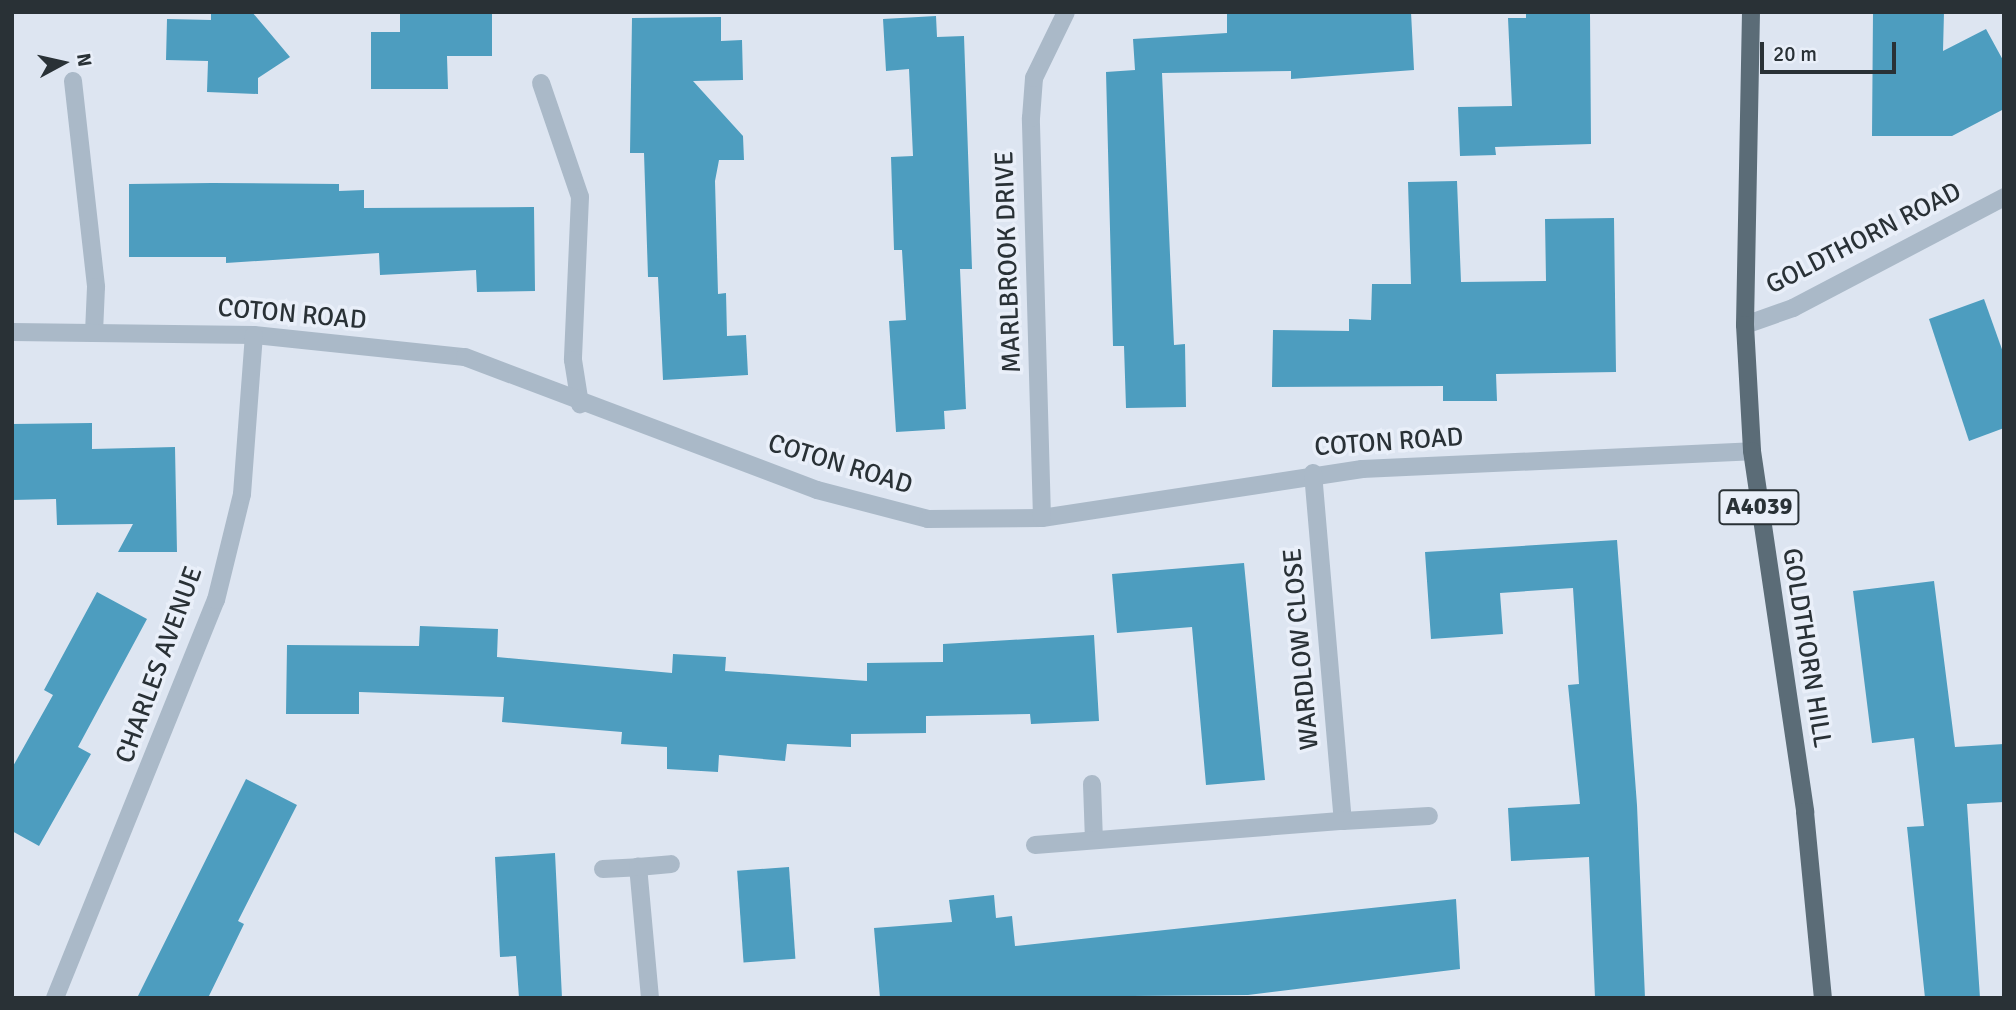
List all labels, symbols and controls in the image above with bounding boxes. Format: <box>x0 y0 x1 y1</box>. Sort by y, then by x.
north arrow <box>28 28 98 98</box>
scale bar <box>1764 28 1900 72</box>
text: 20 m <box>1773 41 1817 67</box>
text: N <box>71 52 97 68</box>
street label: MARLBROOK DRIVE <box>990 151 1028 373</box>
street label: GOLDTHORN ROAD <box>1761 176 1967 302</box>
street label: COTON ROAD <box>216 293 368 337</box>
street label: COTON ROAD <box>1313 422 1465 464</box>
street label: COTON ROAD <box>764 428 916 502</box>
road number: A4039 <box>1717 486 1801 528</box>
street label: GOLDTHORN HILL <box>1775 546 1837 750</box>
street label: WARDLOW CLOSE <box>1278 547 1326 751</box>
street label: CHARLES AVENUE <box>110 562 210 768</box>

